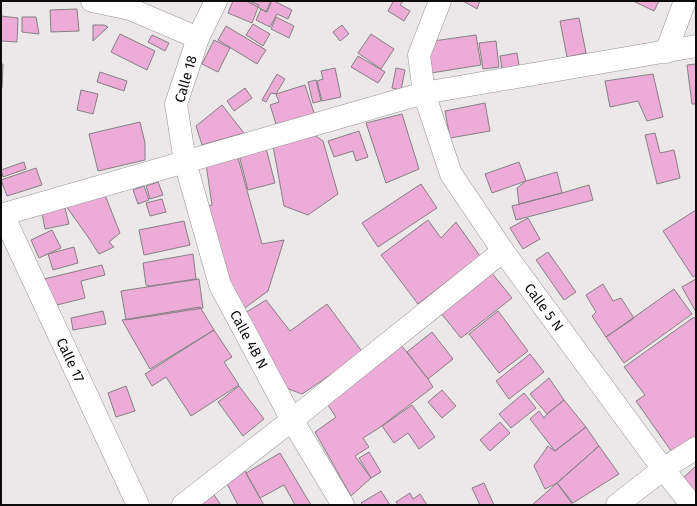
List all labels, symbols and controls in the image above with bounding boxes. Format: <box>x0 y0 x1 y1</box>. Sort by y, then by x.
street label: Calle 18 <box>171 53 201 105</box>
street label: Calle 5 N <box>521 280 567 334</box>
street label: Calle 4B N <box>226 307 272 372</box>
street label: Calle 17 <box>53 335 88 385</box>

